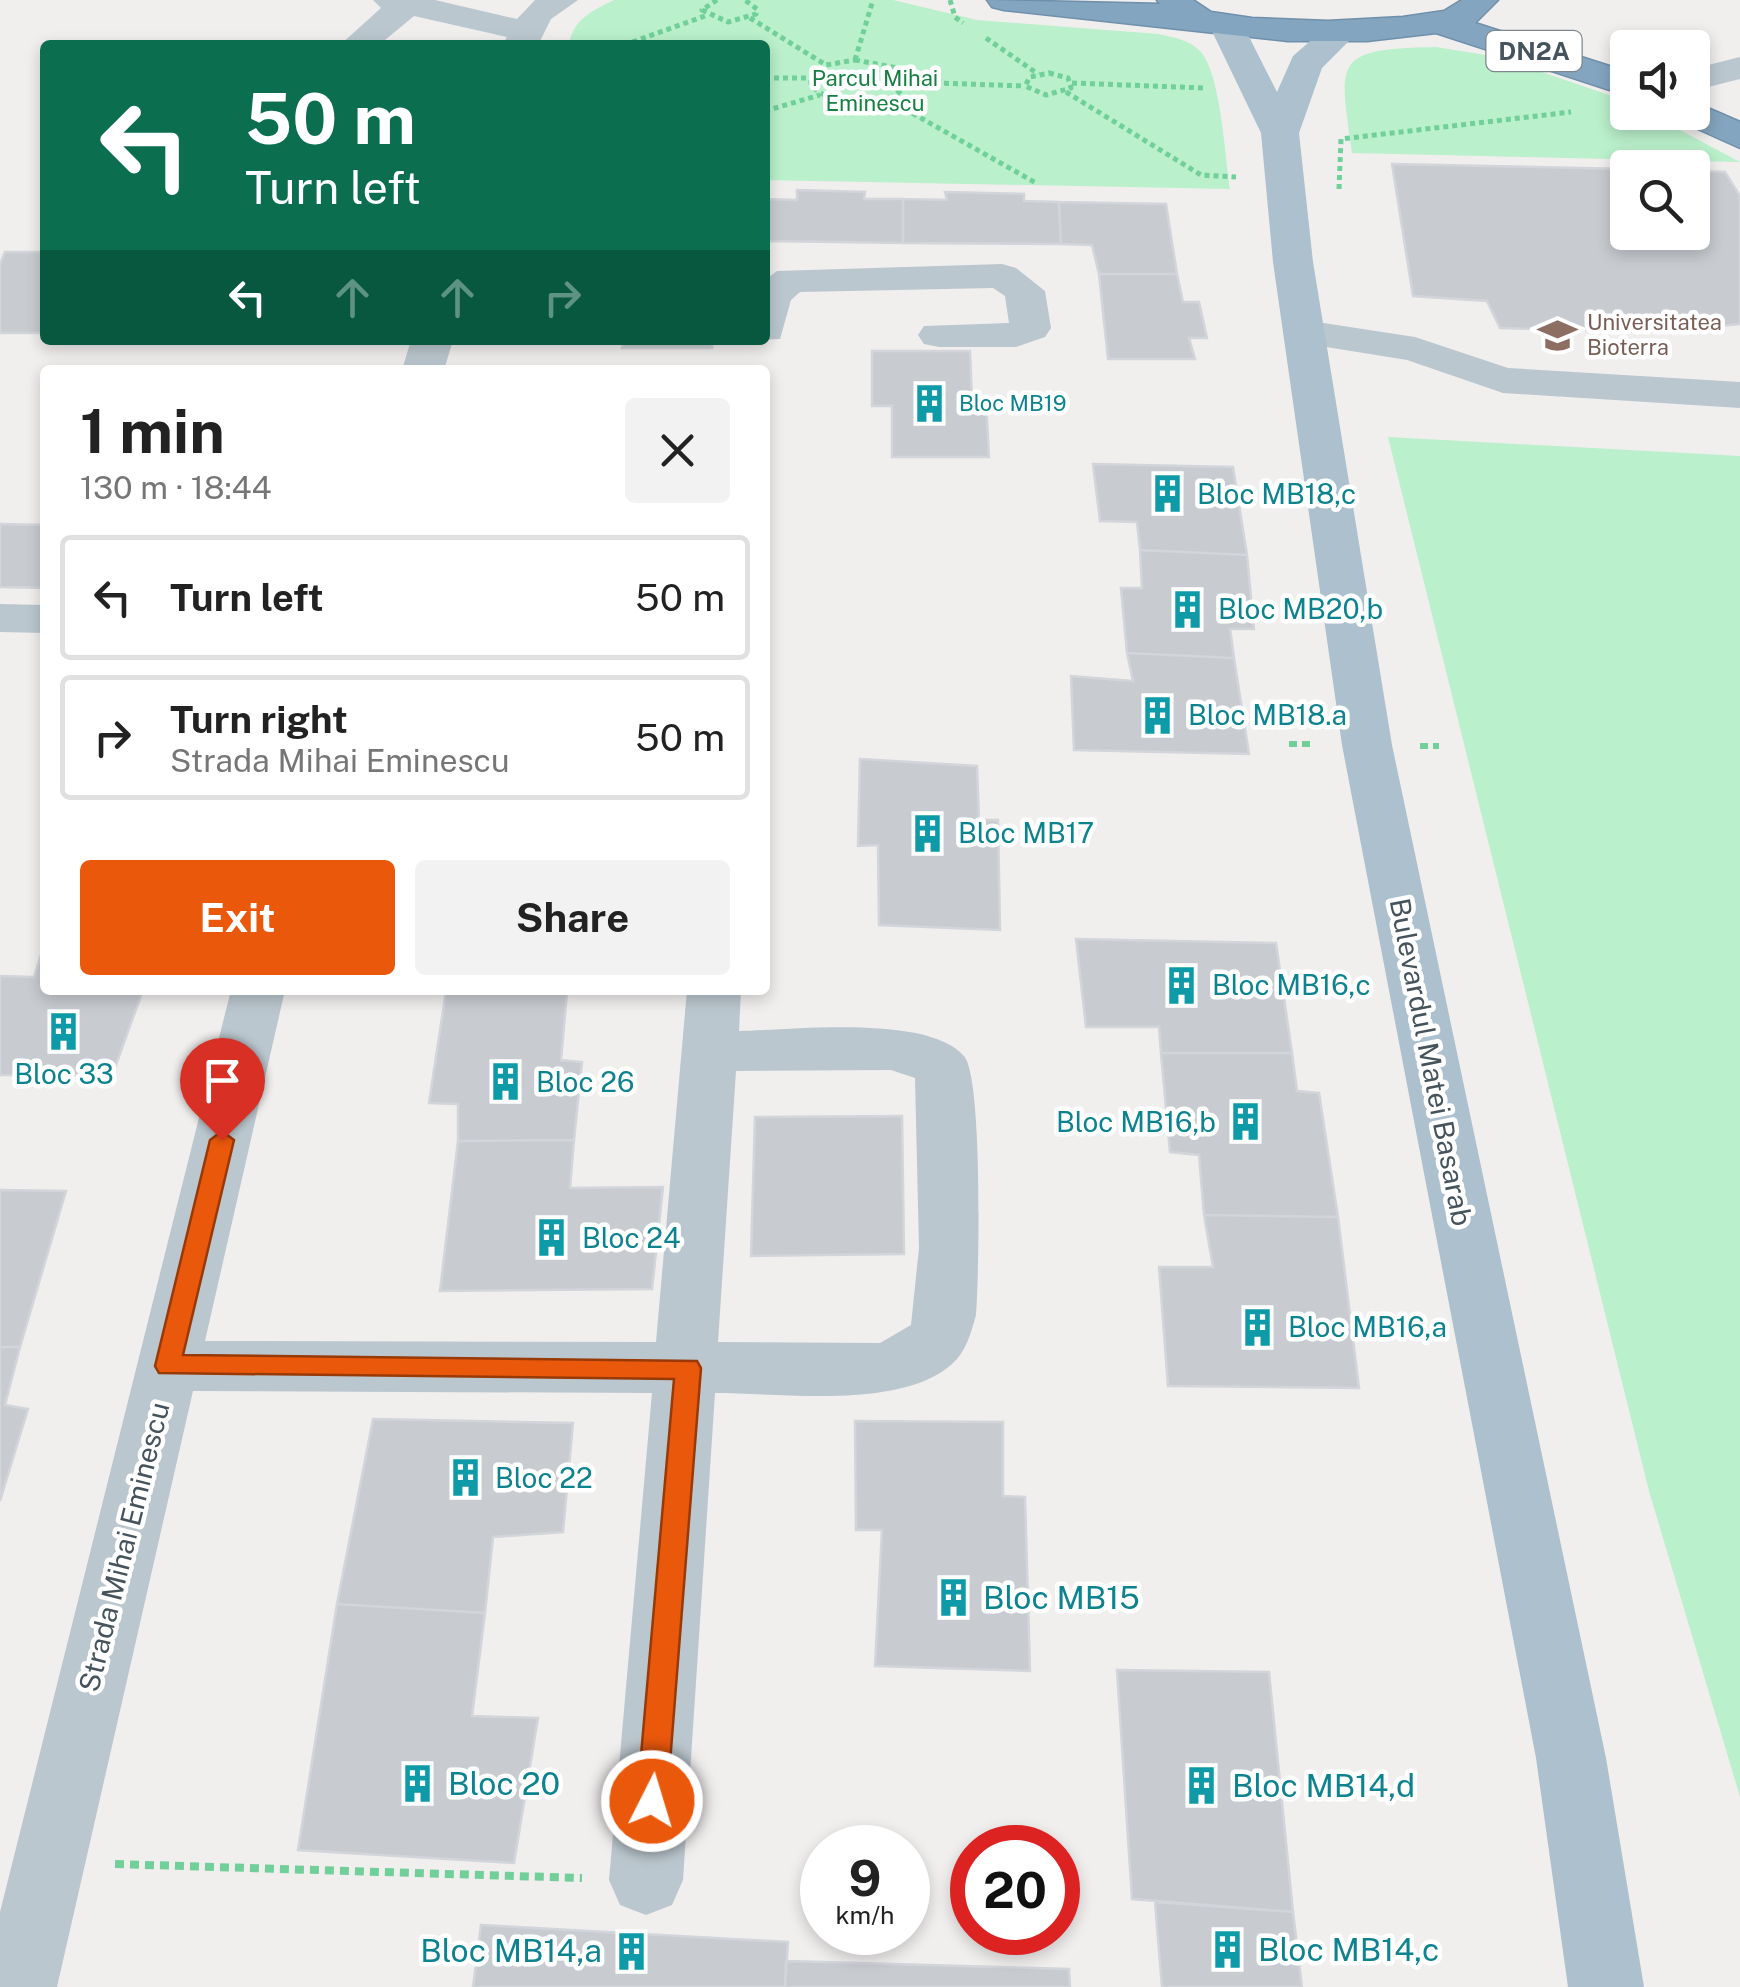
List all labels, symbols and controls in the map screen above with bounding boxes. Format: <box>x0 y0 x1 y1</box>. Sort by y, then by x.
map controls <box>1610 30 1710 250</box>
button: sound <box>1610 30 1710 130</box>
road number: DN2A <box>1486 31 1582 71</box>
park label: Parcul Mihai Eminescu <box>812 65 938 116</box>
text: 50 m <box>245 77 416 160</box>
icon: left <box>80 80 210 210</box>
button: search <box>1610 150 1710 250</box>
text: Turn left <box>245 161 421 214</box>
icon: left <box>220 270 275 325</box>
icon: ahead <box>325 270 380 325</box>
icon: ahead <box>430 270 485 325</box>
icon: right <box>535 270 590 325</box>
place label: Universitatea Bioterra <box>1587 309 1722 360</box>
school or university icon: Universitatea Bioterra <box>1536 314 1578 356</box>
building icon: Bloc MB19 <box>908 382 950 424</box>
place label: Bloc MB19 <box>959 390 1066 416</box>
text: 1 min <box>80 396 225 467</box>
button: close <box>625 398 730 503</box>
text: 130 m · 18:44 <box>80 469 272 506</box>
building icon: Bloc MB18,c <box>1146 473 1188 515</box>
place label: Bloc MB18,c <box>1197 477 1356 510</box>
icon: left <box>85 570 140 625</box>
text: Turn left <box>170 575 324 620</box>
text: 50 m <box>635 575 725 620</box>
building icon: Bloc MB20,b <box>1167 588 1209 630</box>
place label: Bloc MB20,b <box>1218 592 1383 625</box>
building icon: Bloc MB18.a <box>1137 694 1179 736</box>
text: Turn right <box>170 697 348 742</box>
place label: Bloc MB18.a <box>1188 698 1347 731</box>
icon: right <box>85 710 140 765</box>
text: 50 m <box>635 715 725 760</box>
text: Strada Mihai Eminescu <box>170 742 510 779</box>
building icon: Bloc MB17 <box>907 812 949 854</box>
place label: Bloc MB17 <box>958 816 1094 849</box>
button: Exit <box>80 860 395 975</box>
button: Share <box>415 860 730 975</box>
street label: Bulevardul Matei Basarab <box>1384 895 1479 1229</box>
building icon: Bloc MB16,c <box>1161 964 1203 1006</box>
place label: Bloc MB16,c <box>1212 968 1371 1001</box>
building icon: Bloc 33 <box>43 1011 85 1053</box>
pin <box>180 1038 265 1141</box>
icon: arrive <box>195 1053 250 1108</box>
place label: Bloc 33 <box>14 1057 114 1090</box>
building icon: Bloc 26 <box>485 1061 527 1103</box>
place label: Bloc 26 <box>536 1065 634 1098</box>
building icon: Bloc MB16,b <box>1225 1101 1267 1143</box>
place label: Bloc MB16,b <box>1056 1105 1216 1138</box>
building icon: Bloc 24 <box>531 1217 573 1259</box>
place label: Bloc 24 <box>582 1221 681 1254</box>
building icon: Bloc MB16,a <box>1237 1306 1279 1348</box>
place label: Bloc MB16,a <box>1288 1310 1447 1343</box>
street label: Strada Mihai Eminescu <box>72 1399 175 1695</box>
building icon: Bloc 22 <box>444 1457 486 1499</box>
place label: Bloc 22 <box>495 1461 593 1494</box>
building icon: Bloc MB15 <box>932 1577 974 1619</box>
place label: Bloc MB15 <box>983 1579 1140 1616</box>
position arrow <box>600 1749 704 1853</box>
building icon: Bloc 20 <box>397 1763 439 1805</box>
place label: Bloc 20 <box>448 1765 560 1802</box>
building icon: Bloc MB14,d <box>1181 1765 1223 1807</box>
place label: Bloc MB14,d <box>1232 1767 1415 1804</box>
speed limit sign: 20 <box>950 1825 1080 1955</box>
text: 9 <box>849 1848 881 1907</box>
text: km/h <box>836 1900 894 1930</box>
building icon: Bloc MB14,c <box>1207 1929 1249 1971</box>
building icon: Bloc MB14,a <box>611 1930 653 1972</box>
place label: Bloc MB14,c <box>1258 1931 1439 1968</box>
place label: Bloc MB14,a <box>420 1932 602 1969</box>

